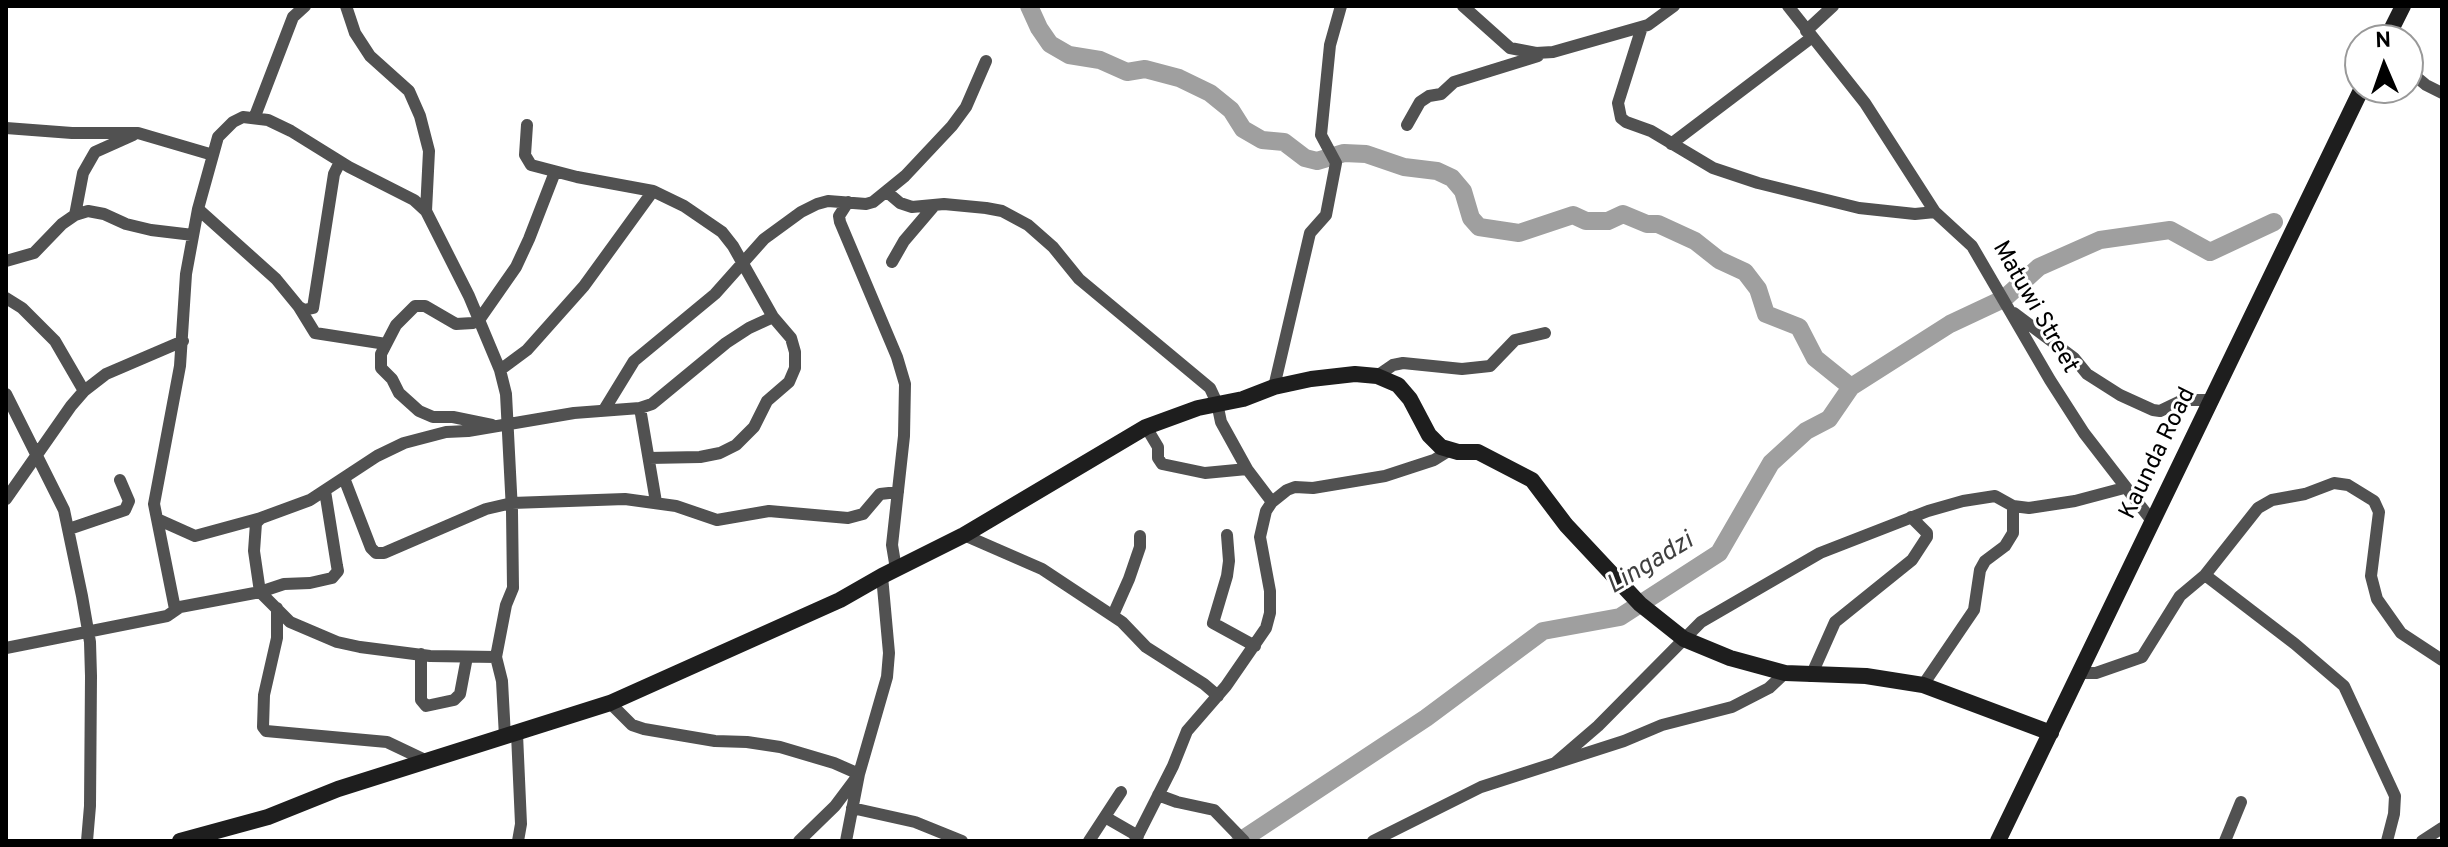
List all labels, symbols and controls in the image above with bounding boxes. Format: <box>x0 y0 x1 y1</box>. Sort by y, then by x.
north arrow <box>2344 24 2424 104</box>
text: N <box>2375 28 2392 55</box>
street label: Matuwi Street <box>1985 237 2083 379</box>
street label: Kaunda Road <box>2115 383 2203 525</box>
water label: Lingadzi <box>1602 527 1700 603</box>

